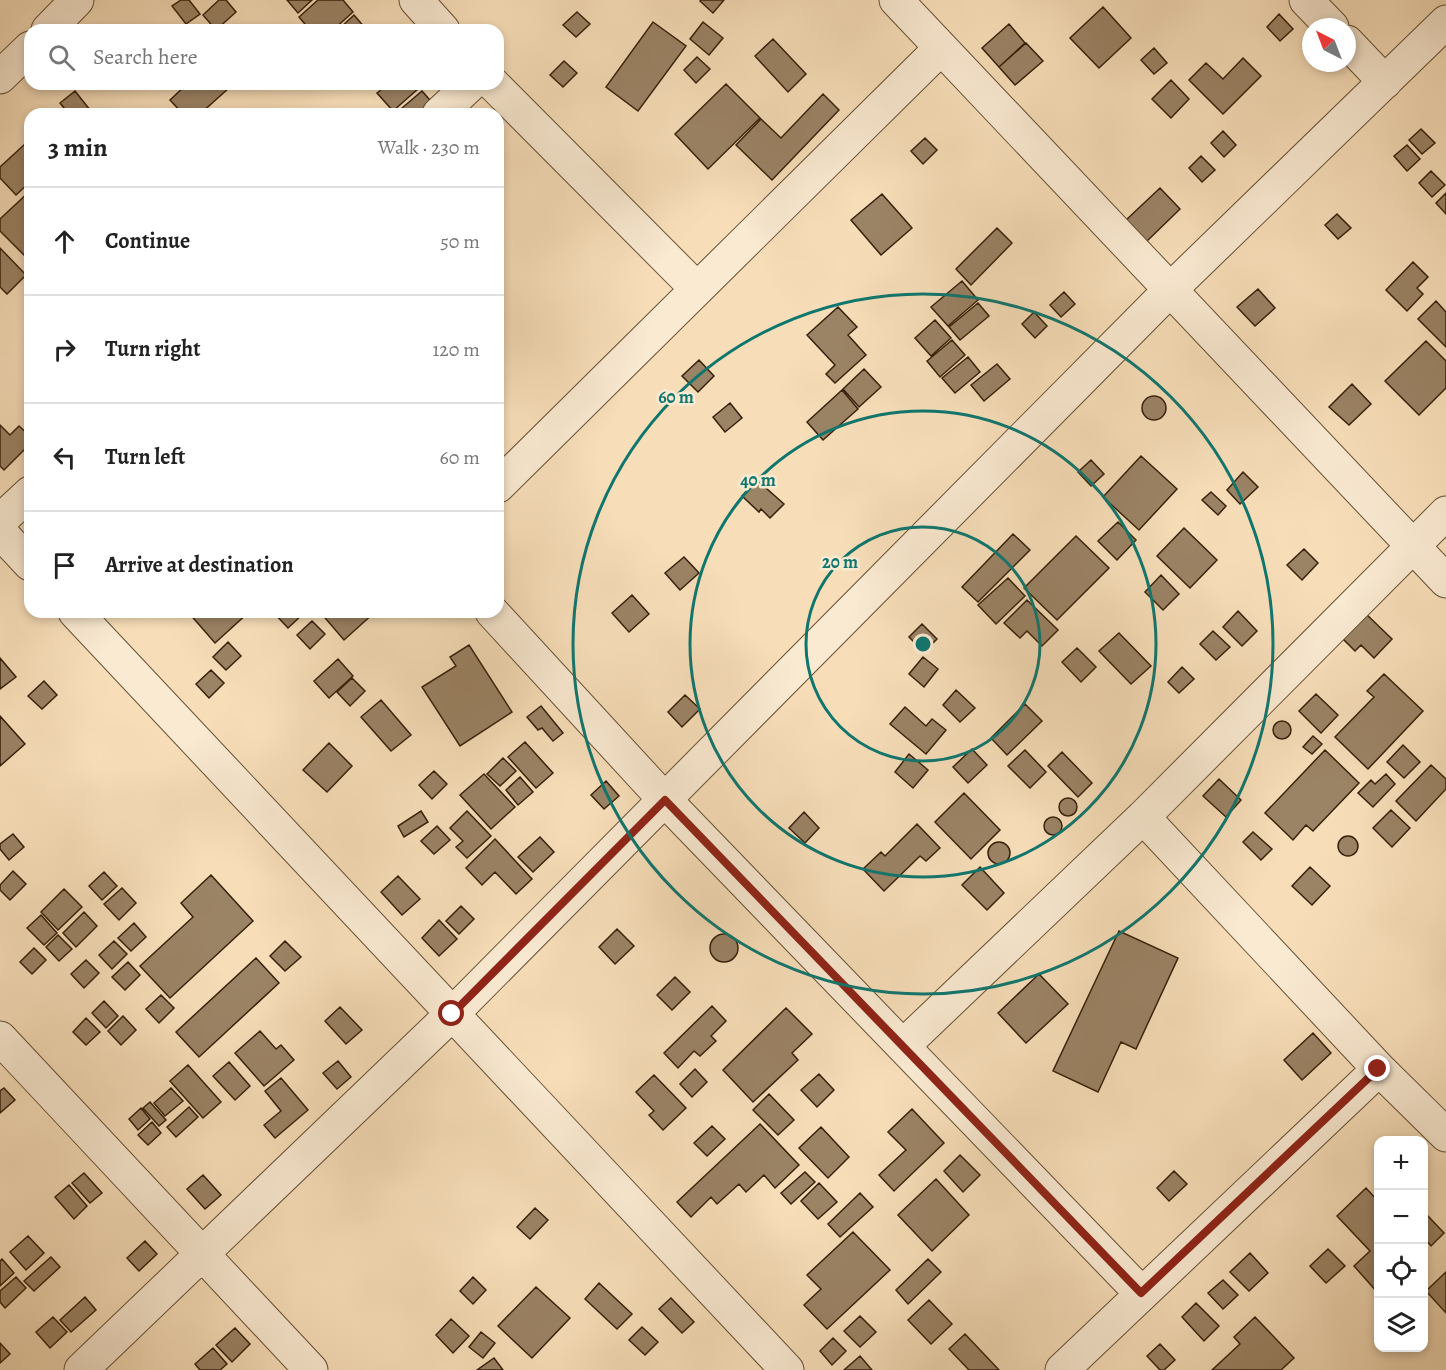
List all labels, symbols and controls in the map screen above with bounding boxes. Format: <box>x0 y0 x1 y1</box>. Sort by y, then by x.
north arrow <box>1302 18 1356 72</box>
search box <box>24 24 504 90</box>
icon: search <box>45 41 78 74</box>
text: Search here <box>93 42 198 72</box>
text: 3 min <box>48 130 108 165</box>
text: Walk · 230 m <box>378 134 480 161</box>
icon: ahead <box>48 225 81 258</box>
text: Continue <box>105 226 190 256</box>
text: 50 m <box>440 228 480 255</box>
icon: right <box>48 333 81 366</box>
text: Turn right <box>105 334 201 364</box>
text: 120 m <box>432 336 480 363</box>
text: 60 m <box>658 385 694 409</box>
icon: left <box>48 441 81 474</box>
text: Turn left <box>105 442 185 472</box>
text: 60 m <box>440 444 480 471</box>
text: 40 m <box>740 468 776 492</box>
icon: arrive <box>48 549 81 582</box>
text: Arrive at destination <box>105 550 294 580</box>
text: 20 m <box>822 550 858 574</box>
centre of rings <box>913 634 933 654</box>
route start <box>438 1000 464 1026</box>
route end <box>1364 1055 1390 1081</box>
map controls <box>1374 1136 1428 1352</box>
button: + <box>1374 1136 1428 1190</box>
button: − <box>1374 1190 1428 1244</box>
button: locate <box>1374 1244 1428 1298</box>
button: layers <box>1374 1298 1428 1352</box>

